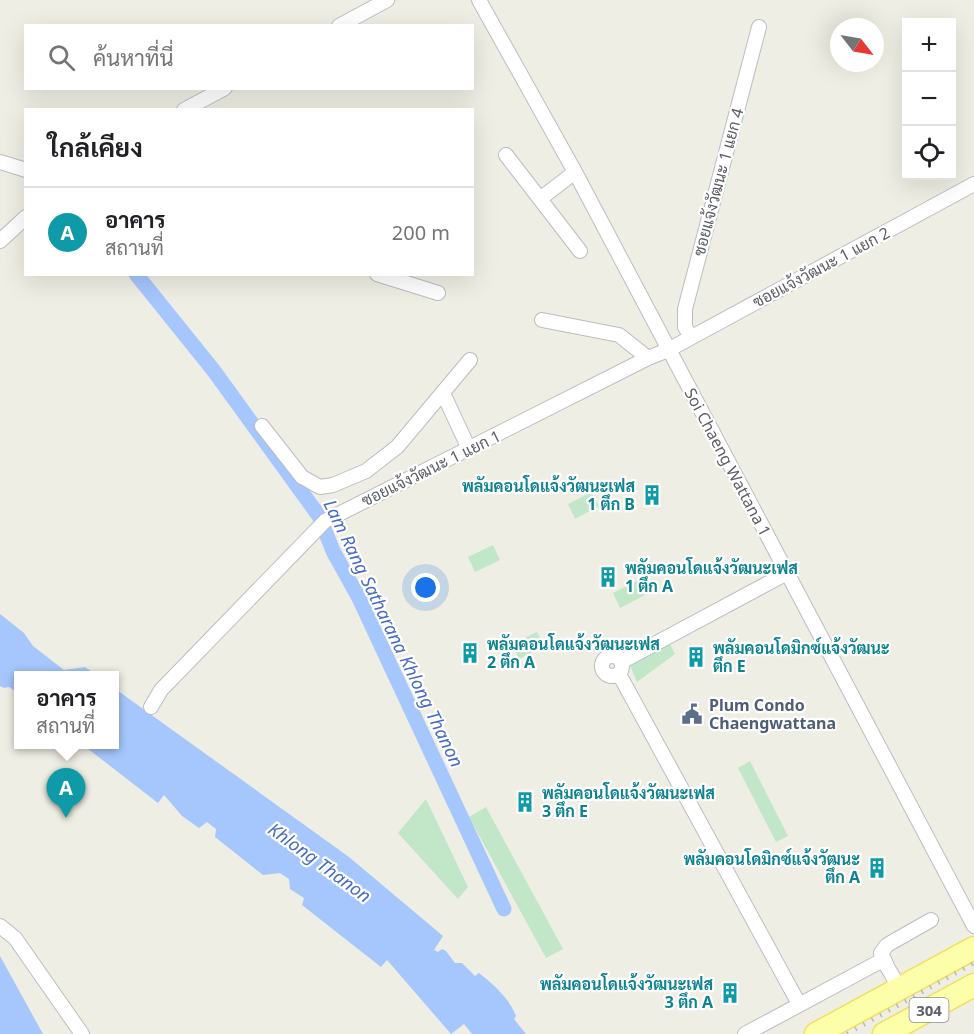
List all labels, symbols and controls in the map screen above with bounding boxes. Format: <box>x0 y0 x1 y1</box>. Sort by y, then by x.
north arrow <box>830 18 884 72</box>
map controls <box>902 18 956 180</box>
button: + <box>902 18 956 72</box>
search box <box>24 24 474 90</box>
icon: search <box>45 41 78 74</box>
text: ค้นหาที่นี่ <box>93 42 173 72</box>
button: − <box>902 72 956 126</box>
street label: ซอยแจ้งวัฒนะ 1 แยก 4 <box>688 106 748 258</box>
button: locate <box>902 126 956 180</box>
text: ใกล้เคียง <box>48 129 143 165</box>
text: อาคาร <box>105 204 165 234</box>
text: A <box>61 219 74 246</box>
text: 200 m <box>392 219 450 246</box>
street label: ซอยแจ้งวัฒนะ 1 แยก 2 <box>749 221 893 313</box>
text: สถานที่ <box>105 234 164 261</box>
street label: Soi Chaeng Wattana 1 <box>680 384 776 540</box>
street label: ซอยแจ้งวัฒนะ 1 แยก 1 <box>358 425 504 511</box>
place label: พลัมคอนโดแจ้งวัฒนะเฟส 1 ตึก B <box>462 475 635 515</box>
building icon: พลัมคอนโดแจ้งวัฒนะเฟส 1 ตึก B <box>640 483 664 507</box>
water label: Lam Rang Satharana Khlong Thanon <box>319 495 469 771</box>
place label: พลัมคอนโดแจ้งวัฒนะเฟส 1 ตึก A <box>625 557 798 597</box>
building icon: พลัมคอนโดแจ้งวัฒนะเฟส 1 ตึก A <box>596 565 620 589</box>
your location <box>411 573 440 602</box>
place label: พลัมคอนโดแจ้งวัฒนะเฟส 2 ตึก A <box>487 633 660 673</box>
place label: พลัมคอนโดมิกซ์แจ้งวัฒนะ ตึก E <box>713 637 890 677</box>
building icon: พลัมคอนโดแจ้งวัฒนะเฟส 2 ตึก A <box>458 641 482 665</box>
building icon: พลัมคอนโดมิกซ์แจ้งวัฒนะ ตึก E <box>684 645 708 669</box>
popup <box>14 671 119 749</box>
text: อาคาร <box>36 682 97 712</box>
place label: Plum Condo Chaengwattana <box>709 694 836 734</box>
public building icon: Plum Condo Chaengwattana <box>680 702 704 726</box>
text: สถานที่ <box>36 712 95 739</box>
pin: A <box>46 768 86 818</box>
place label: พลัมคอนโดแจ้งวัฒนะเฟส 3 ตึก E <box>542 782 715 822</box>
building icon: พลัมคอนโดแจ้งวัฒนะเฟส 3 ตึก E <box>513 790 537 814</box>
water label: Khlong Thanon <box>264 817 376 907</box>
place label: พลัมคอนโดมิกซ์แจ้งวัฒนะ ตึก A <box>683 848 861 888</box>
building icon: พลัมคอนโดมิกซ์แจ้งวัฒนะ ตึก A <box>865 856 889 880</box>
place label: พลัมคอนโดแจ้งวัฒนะเฟส 3 ตึก A <box>540 973 714 1013</box>
building icon: พลัมคอนโดแจ้งวัฒนะเฟส 3 ตึก A <box>718 981 742 1005</box>
road number: 304 <box>910 998 948 1022</box>

